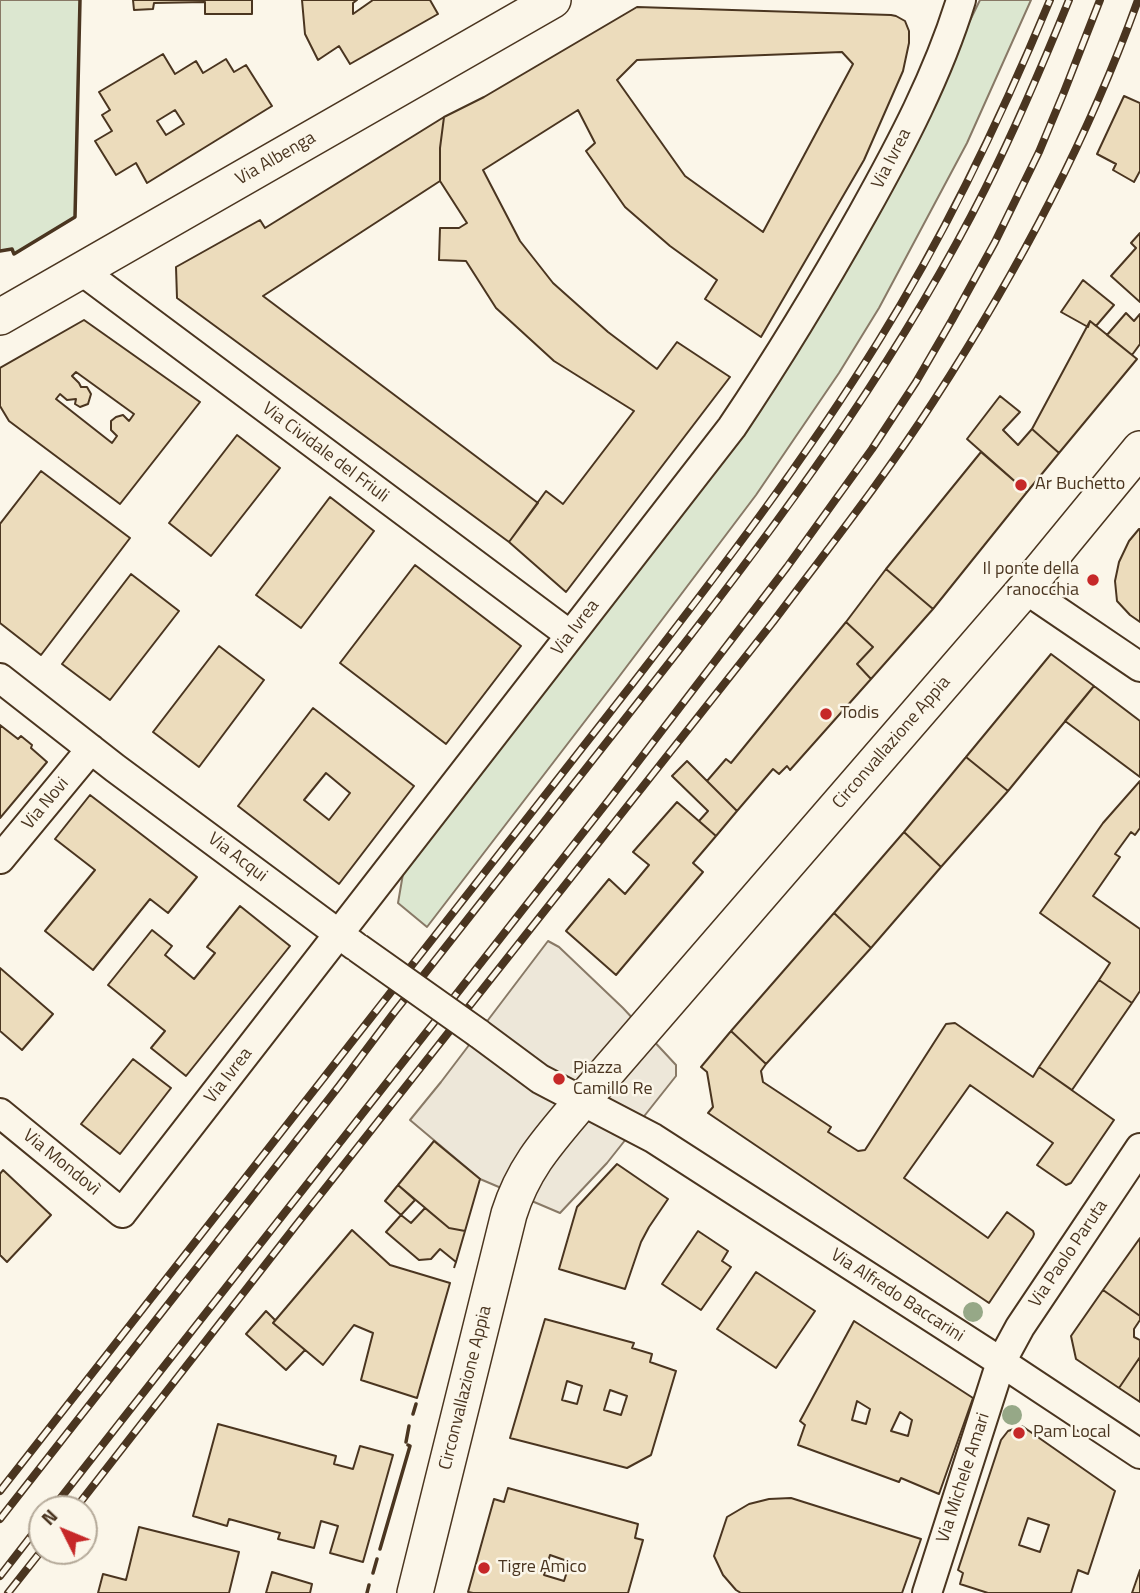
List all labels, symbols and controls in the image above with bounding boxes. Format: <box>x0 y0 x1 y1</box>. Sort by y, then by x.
street label: Via Ivrea <box>868 125 916 193</box>
street label: Via Albenga <box>232 127 320 191</box>
street label: Via Cividale del Friuli <box>257 398 393 508</box>
place label: Ar Buchetto <box>1035 474 1125 496</box>
marker: Ar Buchetto <box>1013 477 1029 493</box>
place label: Il ponte della ranocchia <box>983 559 1079 602</box>
marker: Il ponte della ranocchia <box>1085 572 1101 588</box>
street label: Via Ivrea <box>548 596 604 660</box>
street label: Circonvallazione Appia <box>829 672 955 814</box>
place label: Todis <box>840 703 879 725</box>
marker: Todis <box>818 706 834 722</box>
street label: Via Novi <box>18 774 74 834</box>
street label: Via Acqui <box>203 829 271 887</box>
street label: Via Ivrea <box>201 1044 257 1108</box>
place label: Piazza Camillo Re <box>573 1058 653 1100</box>
marker: Piazza Camillo Re <box>551 1071 567 1087</box>
street label: Via Mondovì <box>18 1125 104 1201</box>
street label: Via Paolo Paruta <box>1025 1196 1113 1312</box>
street label: Via Alfredo Baccarini <box>826 1245 968 1347</box>
street label: Circonvallazione Appia <box>435 1304 497 1472</box>
street label: Via Michele Amari <box>933 1410 995 1546</box>
place label: Pam Local <box>1033 1422 1111 1444</box>
marker: Pam Local <box>1011 1425 1027 1441</box>
north arrow <box>28 1495 98 1565</box>
text: N <box>34 1502 64 1531</box>
place label: Tigre Amico <box>498 1557 587 1579</box>
marker: Tigre Amico <box>476 1560 492 1576</box>

